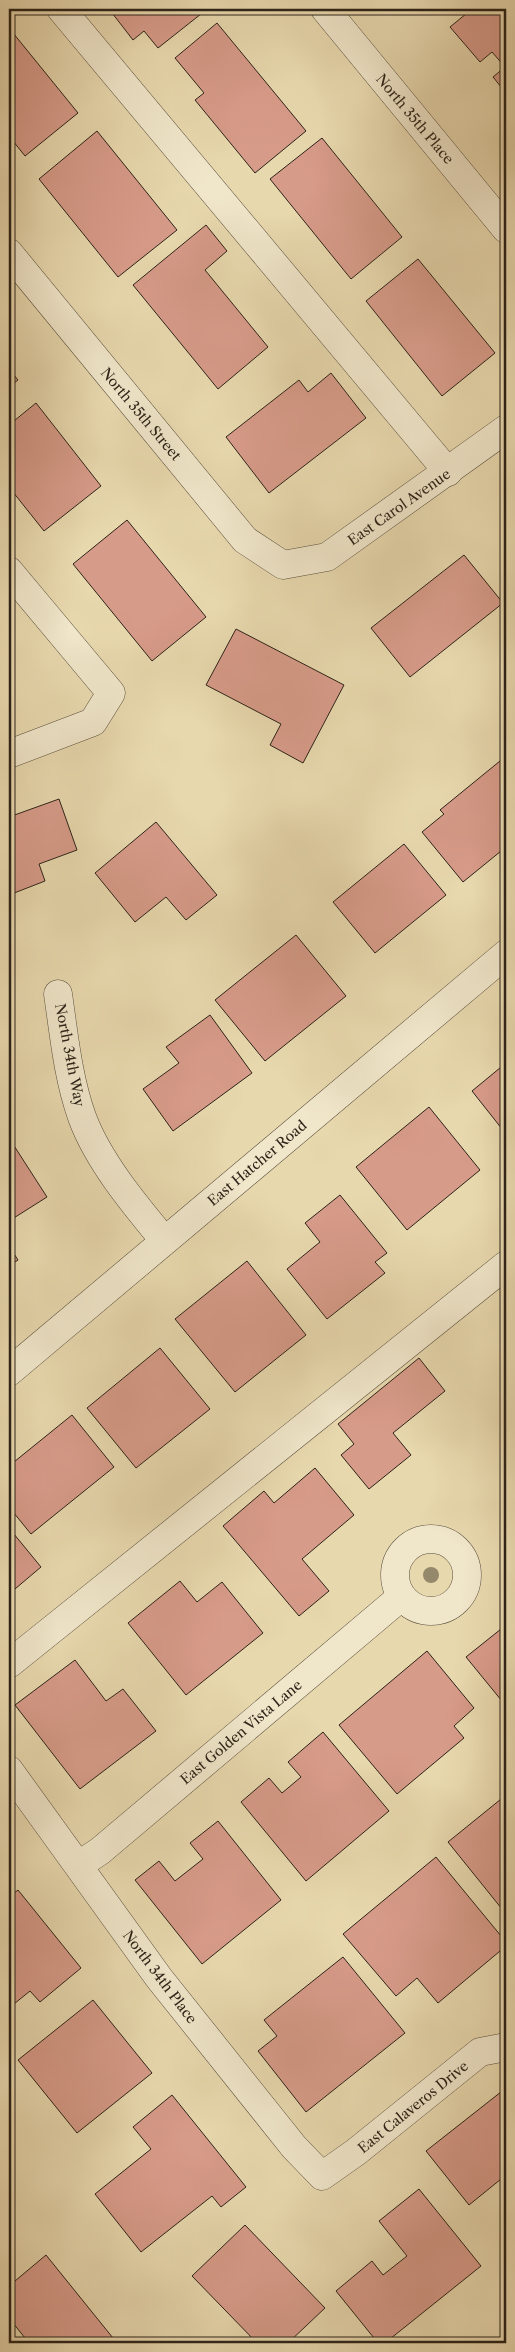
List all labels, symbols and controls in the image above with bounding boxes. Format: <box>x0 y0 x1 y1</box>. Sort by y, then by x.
street label: North 35th Place <box>372 70 458 168</box>
street label: North 35th Street <box>97 364 185 464</box>
street label: East Carol Avenue <box>344 465 454 549</box>
street label: North 34th Way <box>51 1002 89 1108</box>
street label: East Hatcher Road <box>204 1116 311 1210</box>
street label: East Golden Vista Lane <box>176 1676 306 1788</box>
street label: North 34th Place <box>119 1927 201 2027</box>
street label: East Calaveros Drive <box>354 2057 472 2157</box>

